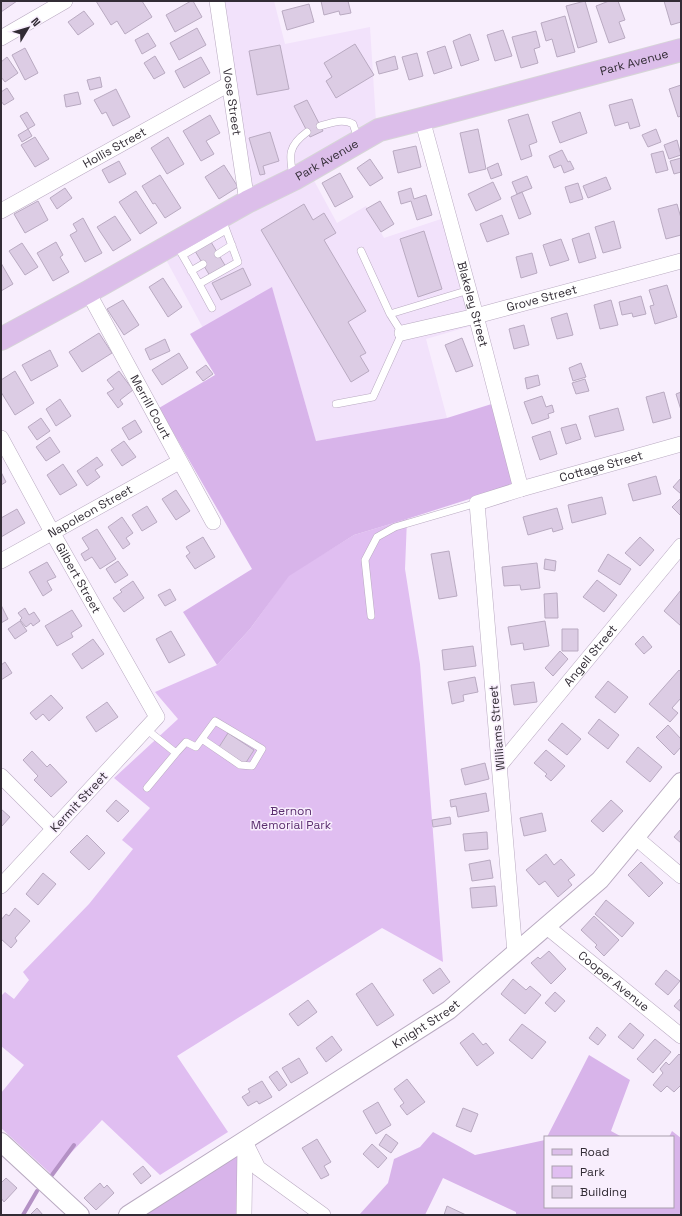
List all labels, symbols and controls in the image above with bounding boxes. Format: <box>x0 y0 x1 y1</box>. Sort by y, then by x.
north arrow <box>8 8 48 48</box>
text: N <box>28 15 44 29</box>
street label: Park Avenue <box>598 46 670 79</box>
street label: Vose Street <box>219 67 245 137</box>
street label: Hollis Street <box>80 124 149 172</box>
street label: Park Avenue <box>293 135 361 184</box>
street label: Blakeley Street <box>453 259 492 349</box>
street label: Grove Street <box>505 281 579 315</box>
street label: Merrill Court <box>127 372 175 442</box>
street label: Cottage Street <box>558 447 645 486</box>
street label: Napoleon Street <box>45 481 135 541</box>
street label: Gilbert Street <box>52 540 105 616</box>
street label: Angell Street <box>560 621 621 690</box>
street label: Williams Street <box>485 685 509 771</box>
street label: Kermit Street <box>47 768 111 836</box>
park label: Bernon Memorial Park <box>251 803 332 833</box>
street label: Cooper Avenue <box>575 948 653 1015</box>
street label: Knight Street <box>389 996 463 1052</box>
legend <box>544 1136 674 1208</box>
text: Road <box>580 1144 609 1160</box>
text: Park <box>580 1164 605 1180</box>
text: Building <box>580 1184 627 1200</box>

